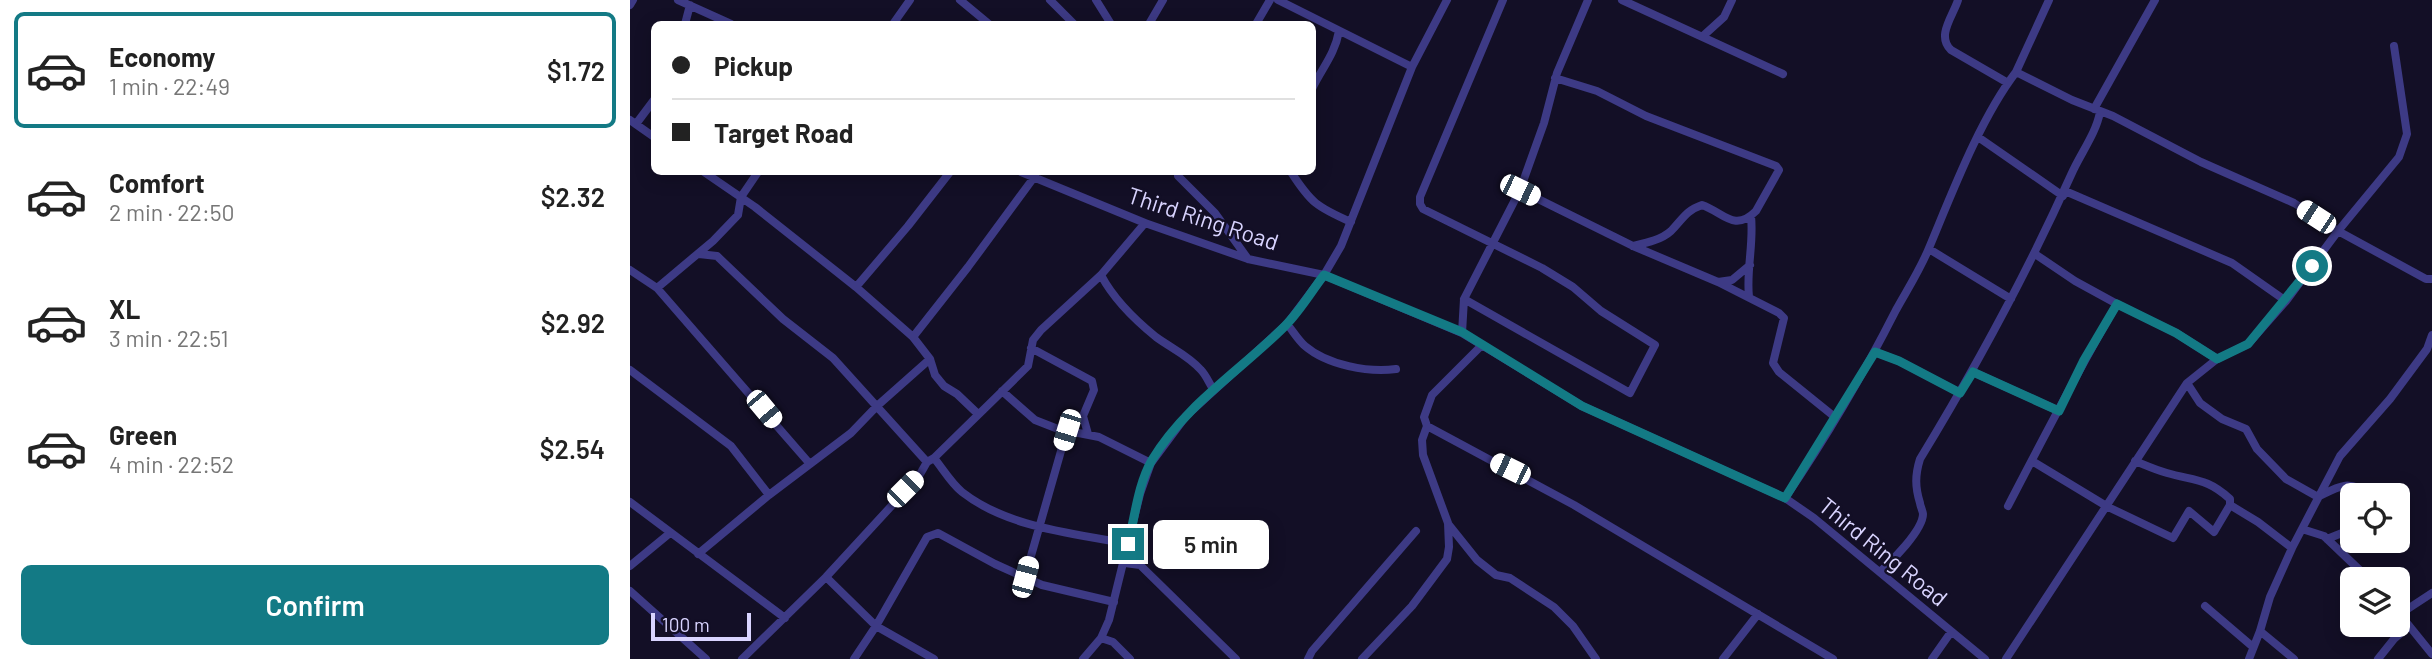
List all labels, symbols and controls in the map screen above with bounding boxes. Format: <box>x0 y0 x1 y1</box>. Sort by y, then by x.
icon: car <box>25 39 88 102</box>
text: Economy <box>109 41 215 72</box>
text: Pickup <box>714 50 793 81</box>
text: $1.72 <box>547 55 605 86</box>
text: 1 min · 22:49 <box>109 72 230 100</box>
text: Target Road <box>714 117 854 148</box>
icon: car <box>25 165 88 228</box>
text: Comfort <box>109 167 205 198</box>
car <box>1497 171 1544 209</box>
street label: Third Ring Road <box>1124 180 1282 256</box>
text: $2.32 <box>541 181 605 212</box>
car <box>2293 197 2340 237</box>
text: 2 min · 22:50 <box>109 198 235 226</box>
route start <box>2296 250 2328 282</box>
icon: car <box>25 291 88 354</box>
text: XL <box>109 293 140 324</box>
text: $2.92 <box>541 307 605 338</box>
text: 3 min · 22:51 <box>109 324 228 352</box>
car <box>743 386 786 432</box>
car <box>1051 407 1084 453</box>
icon: car <box>25 417 88 480</box>
text: Green <box>109 419 177 450</box>
text: $2.54 <box>540 433 605 464</box>
text: 4 min · 22:52 <box>109 450 234 478</box>
car <box>1487 450 1534 488</box>
car <box>883 467 928 511</box>
map controls <box>2340 483 2410 637</box>
button: locate <box>2340 483 2410 553</box>
street label: Third Ring Road <box>1814 491 1953 611</box>
callout: 5 min <box>1152 520 1268 568</box>
route end <box>1112 528 1144 560</box>
text: 5 min <box>1184 530 1238 558</box>
car <box>1010 554 1041 600</box>
button: Confirm <box>21 565 609 645</box>
button: layers <box>2340 567 2410 637</box>
scale bar <box>651 610 751 642</box>
text: 100 m <box>662 613 710 636</box>

